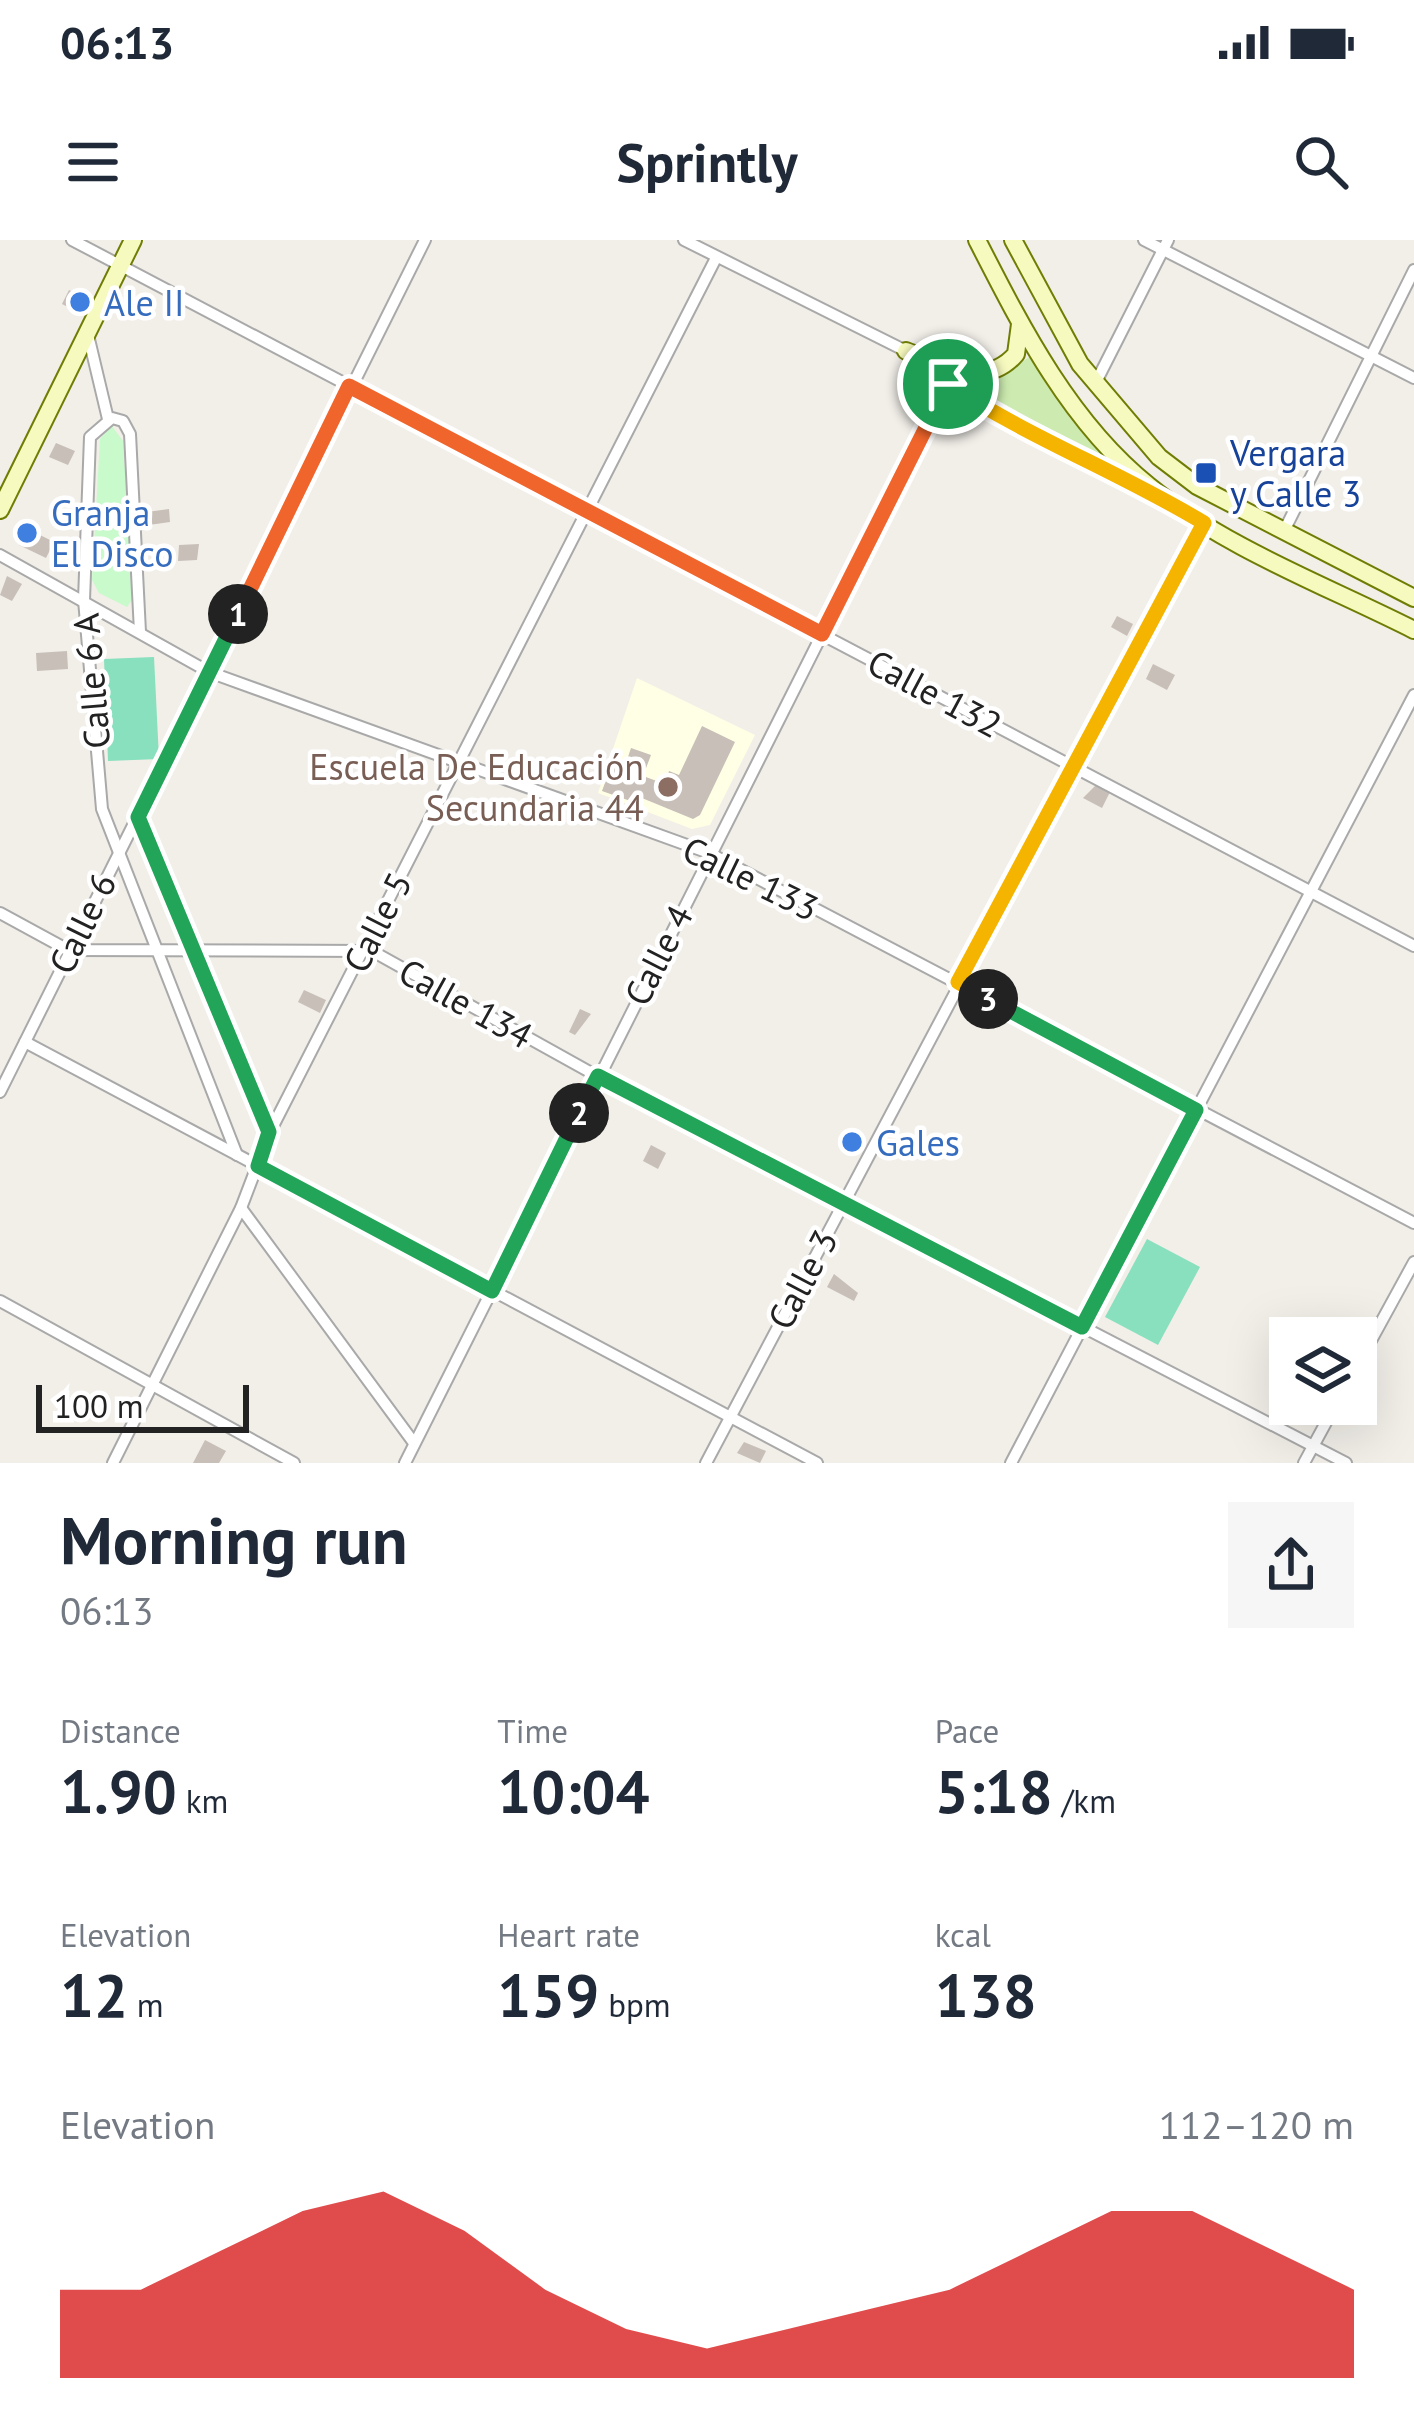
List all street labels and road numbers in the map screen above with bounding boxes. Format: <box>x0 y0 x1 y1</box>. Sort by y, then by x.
street label: Calle 6 A <box>62 611 120 751</box>
street label: Calle 132 <box>860 638 1010 748</box>
street label: Calle 133 <box>675 825 827 931</box>
street label: Calle 5 <box>332 864 422 980</box>
street label: Calle 6 <box>38 865 126 981</box>
street label: Calle 4 <box>613 897 703 1013</box>
street label: Calle 134 <box>391 947 541 1059</box>
street label: Calle 3 <box>756 1221 848 1337</box>

